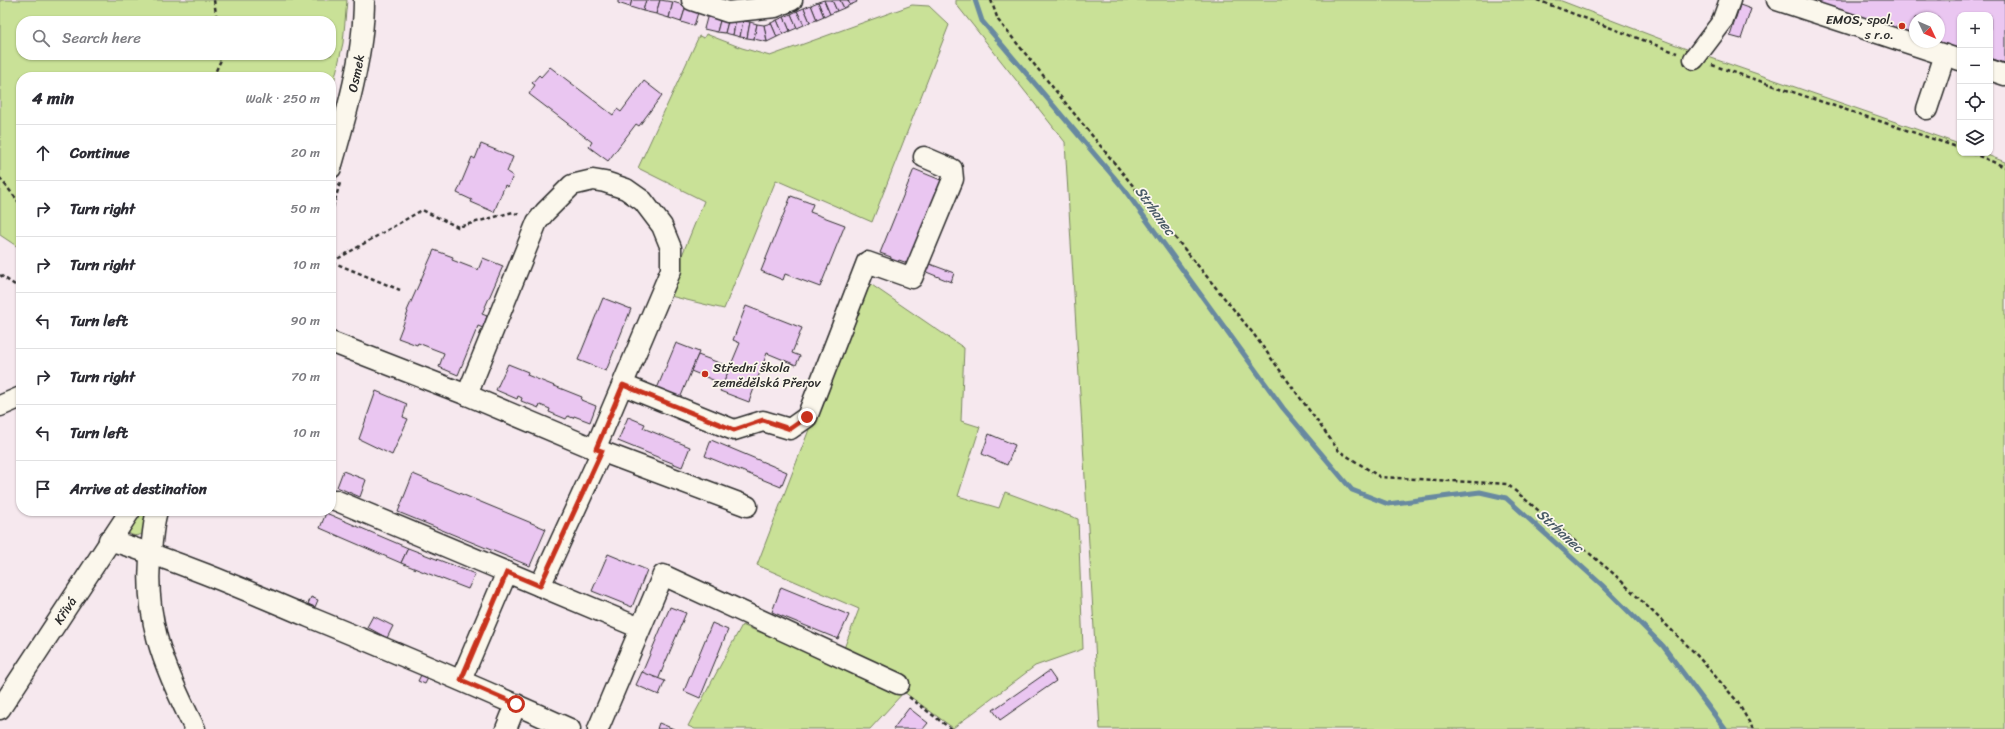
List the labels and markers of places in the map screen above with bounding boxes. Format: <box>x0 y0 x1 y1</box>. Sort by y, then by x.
place label: EMOS, spol. s r.o. <box>1826 8 1894 46</box>
marker: EMOS, spol. s r.o. <box>1897 21 1907 31</box>
place label: Střední škola zemědělská Přerov <box>712 356 821 394</box>
marker: Střední škola zemědělská Přerov <box>700 369 710 379</box>

